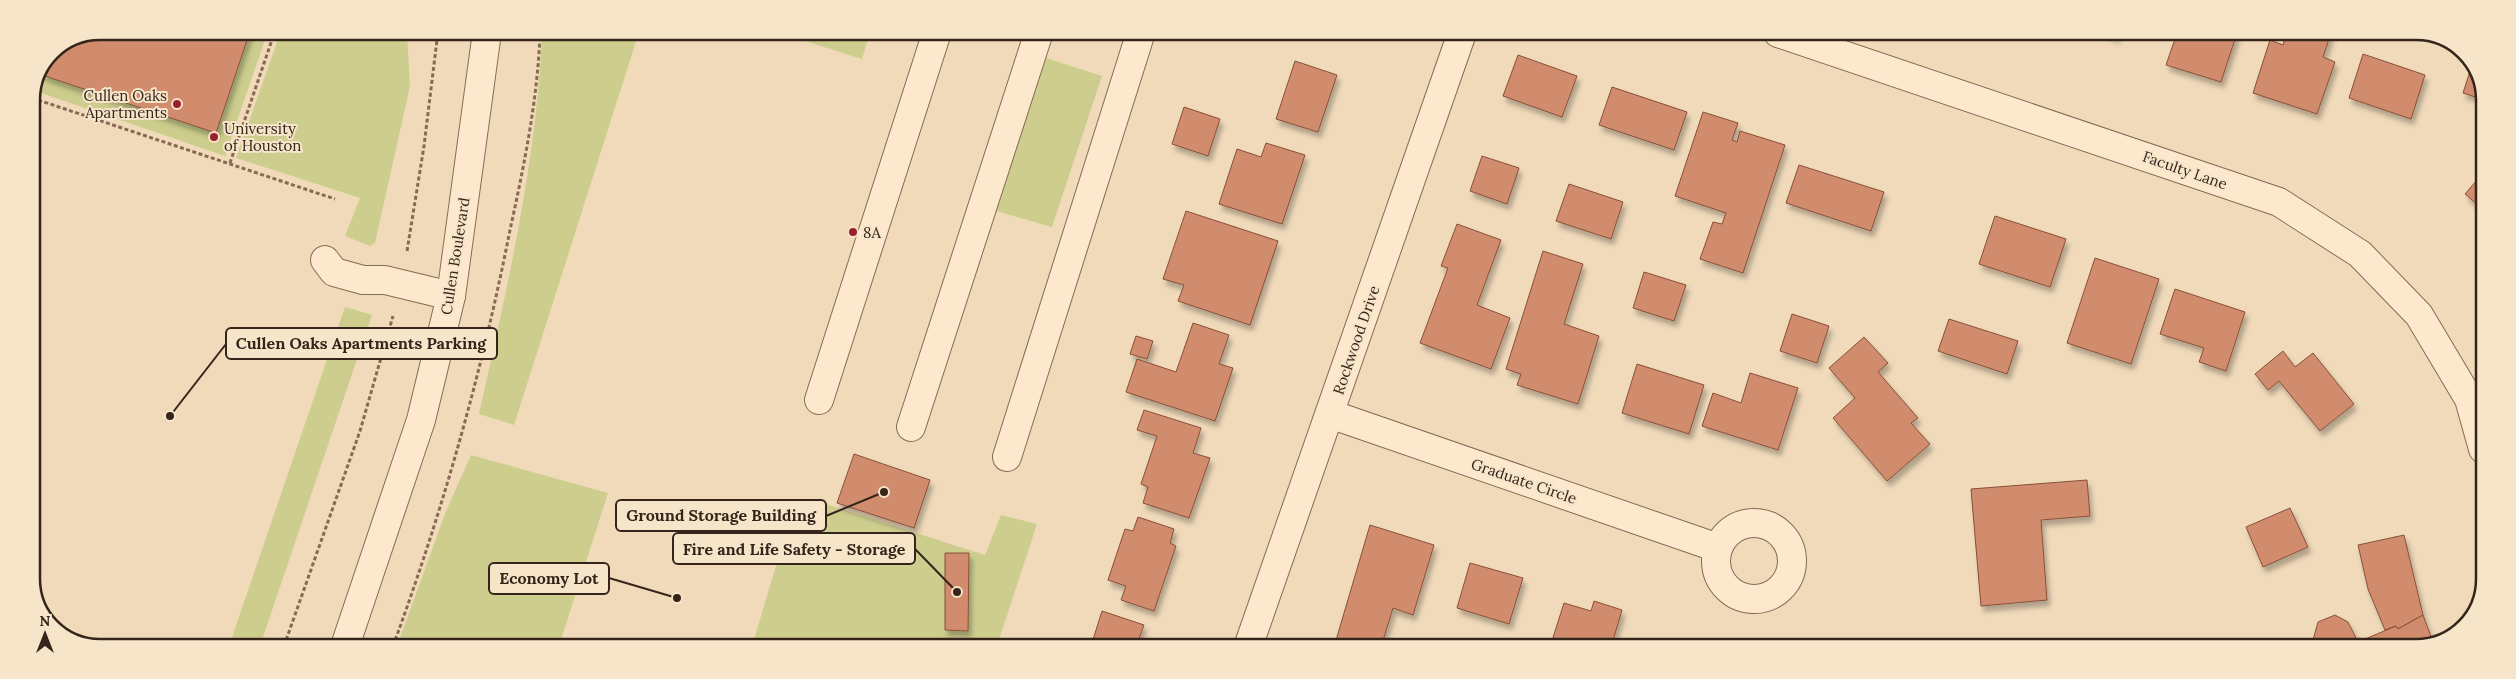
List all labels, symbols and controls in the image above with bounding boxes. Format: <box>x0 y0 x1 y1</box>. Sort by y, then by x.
place label: Cullen Oaks Apartments <box>84 86 167 122</box>
marker: Cullen Oaks Apartments <box>171 98 183 110</box>
place label: University of Houston <box>224 119 301 155</box>
marker: University of Houston <box>208 131 220 143</box>
street label: Faculty Lane <box>2140 147 2230 193</box>
street label: Cullen Boulevard <box>436 196 474 316</box>
place label: 8A <box>863 223 881 242</box>
marker: 8A <box>847 226 859 238</box>
street label: Rockwood Drive <box>1328 283 1384 397</box>
callout: Cullen Oaks Apartments Parking <box>226 328 497 359</box>
text: Cullen Oaks Apartments Parking <box>236 333 487 353</box>
street label: Graduate Circle <box>1469 454 1579 508</box>
callout: Ground Storage Building <box>616 500 826 531</box>
text: Ground Storage Building <box>626 505 817 525</box>
callout: Fire and Life Safety - Storage <box>673 533 915 564</box>
text: Fire and Life Safety - Storage <box>683 539 906 559</box>
callout: Economy Lot <box>489 563 609 594</box>
text: Economy Lot <box>499 568 599 588</box>
north arrow <box>20 609 70 659</box>
text: N <box>40 612 51 630</box>

